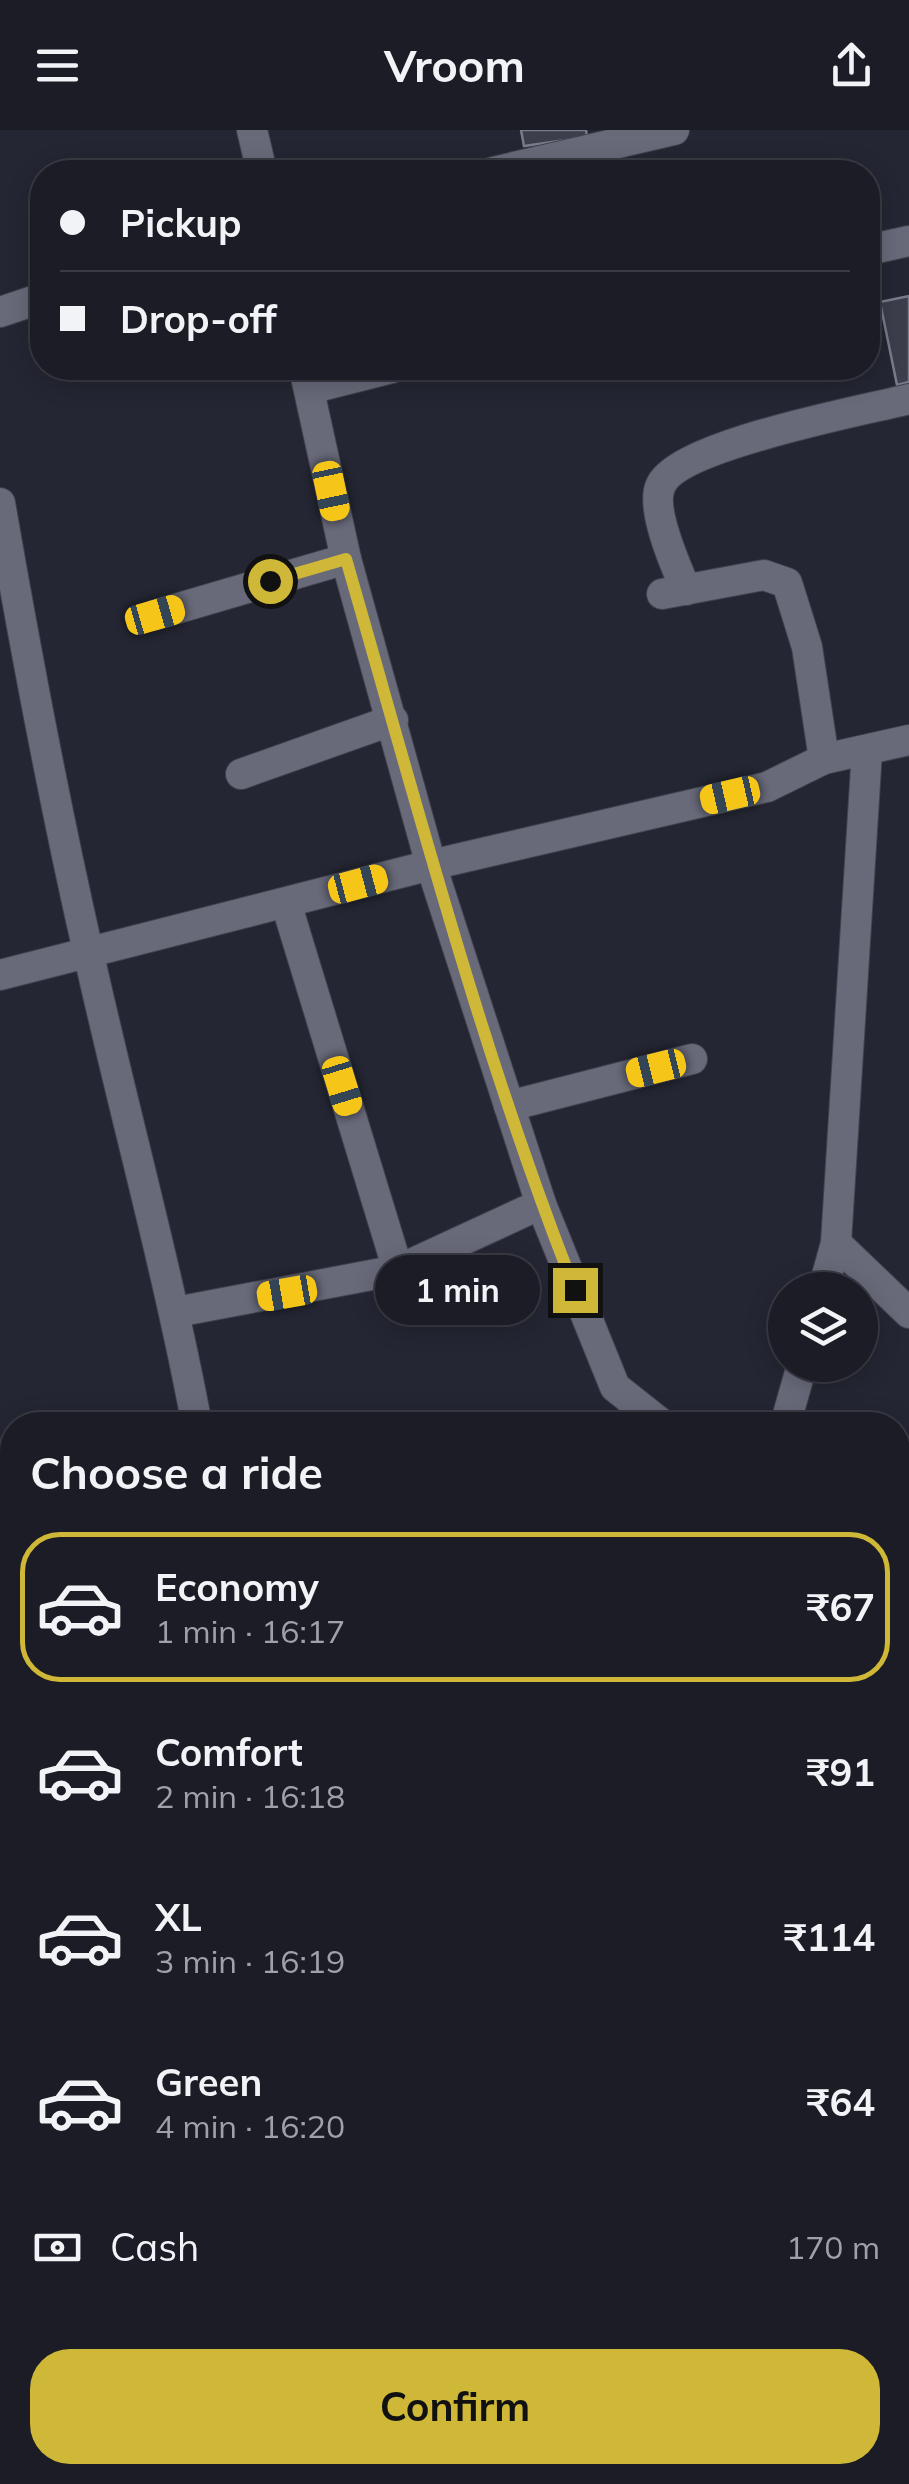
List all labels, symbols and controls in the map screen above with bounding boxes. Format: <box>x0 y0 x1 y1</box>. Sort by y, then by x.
text: Vroom <box>384 37 525 93</box>
icon: menu <box>30 38 85 93</box>
icon: share <box>824 38 879 93</box>
text: Pickup <box>120 199 242 247</box>
text: Drop-off <box>120 295 277 343</box>
car <box>310 459 352 523</box>
route start <box>248 559 293 604</box>
car <box>122 592 188 638</box>
car <box>697 774 763 816</box>
car <box>325 862 391 906</box>
car <box>623 1046 689 1090</box>
car <box>319 1053 365 1119</box>
callout: 1 min <box>375 1255 540 1325</box>
route end <box>553 1268 598 1313</box>
text: 1 min <box>415 1270 500 1310</box>
map controls <box>768 1272 878 1382</box>
button: layers <box>768 1272 878 1382</box>
car <box>255 1273 319 1313</box>
text: Choose a ride <box>30 1444 323 1500</box>
icon: car <box>35 1562 125 1652</box>
text: Economy <box>155 1563 319 1611</box>
text: ₹67 <box>807 1583 875 1631</box>
text: 1 min · 16:17 <box>155 1611 345 1651</box>
icon: car <box>35 1727 125 1817</box>
text: Comfort <box>155 1728 303 1776</box>
text: ₹91 <box>807 1748 875 1796</box>
text: 2 min · 16:18 <box>155 1776 345 1816</box>
icon: car <box>35 1892 125 1982</box>
text: XL <box>155 1893 202 1941</box>
text: ₹114 <box>784 1913 875 1961</box>
text: 3 min · 16:19 <box>155 1941 345 1981</box>
icon: car <box>35 2057 125 2147</box>
text: Green <box>155 2058 262 2106</box>
text: ₹64 <box>807 2078 875 2126</box>
text: 4 min · 16:20 <box>155 2106 345 2146</box>
icon: cash <box>30 2220 85 2275</box>
text: Cash <box>110 2223 199 2271</box>
text: 170 m <box>786 2227 880 2267</box>
button: Confirm <box>30 2349 880 2464</box>

